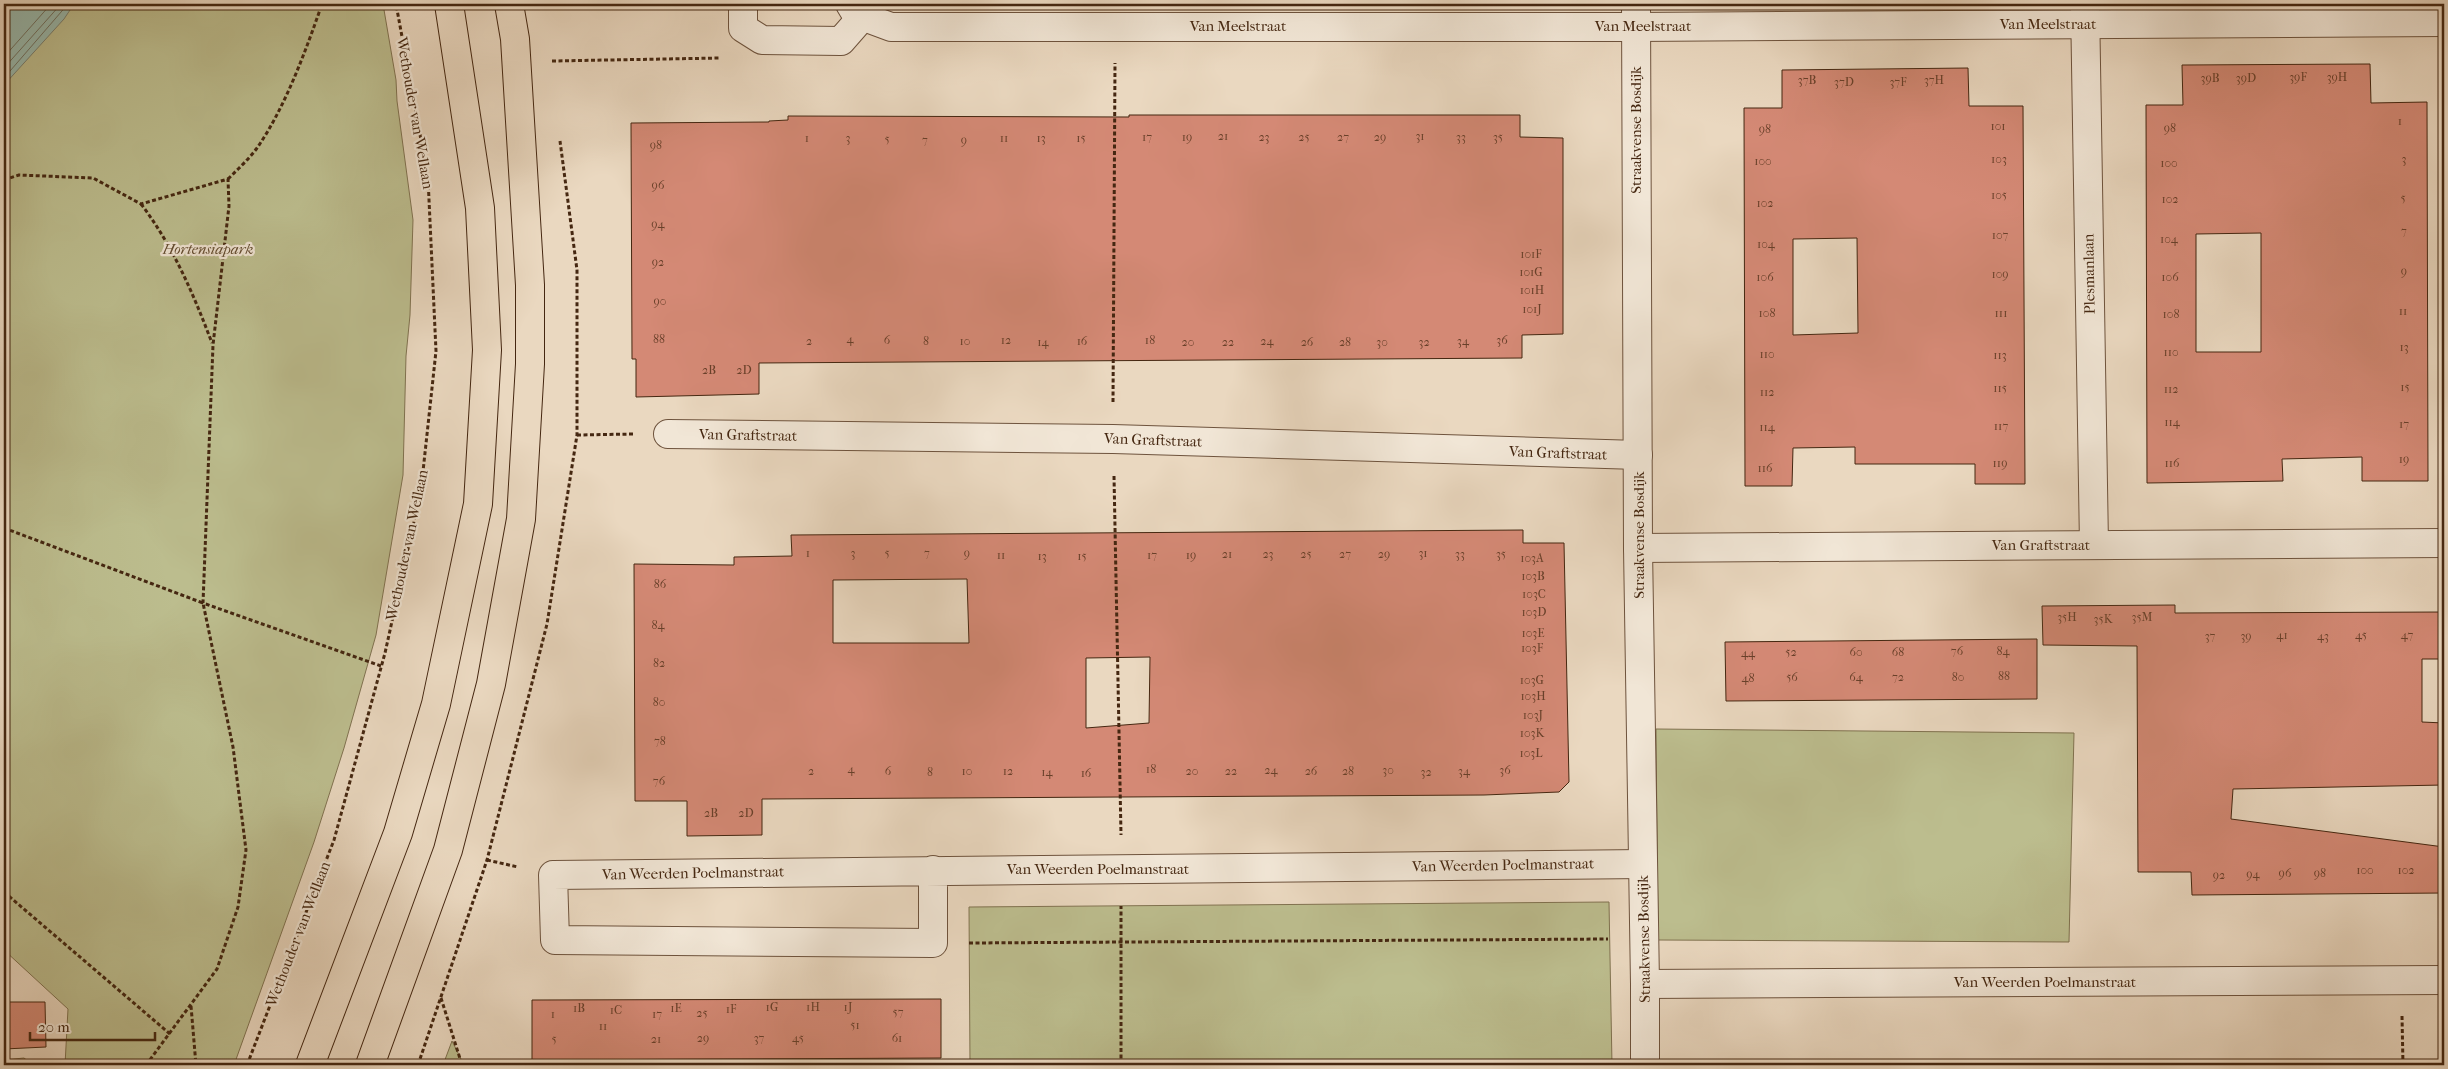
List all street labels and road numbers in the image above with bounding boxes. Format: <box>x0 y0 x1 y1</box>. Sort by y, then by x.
street label: Van Meelstraat <box>1999 15 2097 33</box>
street label: Van Meelstraat <box>1189 17 1287 35</box>
street label: Van Meelstraat <box>1594 17 1692 35</box>
street label: Wethouder van Wellaan <box>393 35 437 191</box>
street label: Straakvense Bosdijk <box>1627 66 1645 194</box>
street label: Plesmanlaan <box>2079 233 2099 315</box>
street label: Van Graftstraat <box>698 425 798 445</box>
street label: Van Graftstraat <box>1102 429 1203 451</box>
street label: Van Graftstraat <box>1507 442 1608 464</box>
street label: Wethouder van Wellaan <box>382 467 432 623</box>
street label: Straakvense Bosdijk <box>1630 471 1648 599</box>
street label: Van Graftstraat <box>1991 536 2091 554</box>
street label: Van Weerden Poelmanstraat <box>1411 854 1595 876</box>
street label: Wethouder van Wellaan <box>262 859 334 1010</box>
street label: Van Weerden Poelmanstraat <box>1006 860 1190 878</box>
street label: Van Weerden Poelmanstraat <box>601 862 785 884</box>
street label: Straakvense Bosdijk <box>1634 875 1654 1003</box>
street label: Van Weerden Poelmanstraat <box>1953 973 2137 991</box>

